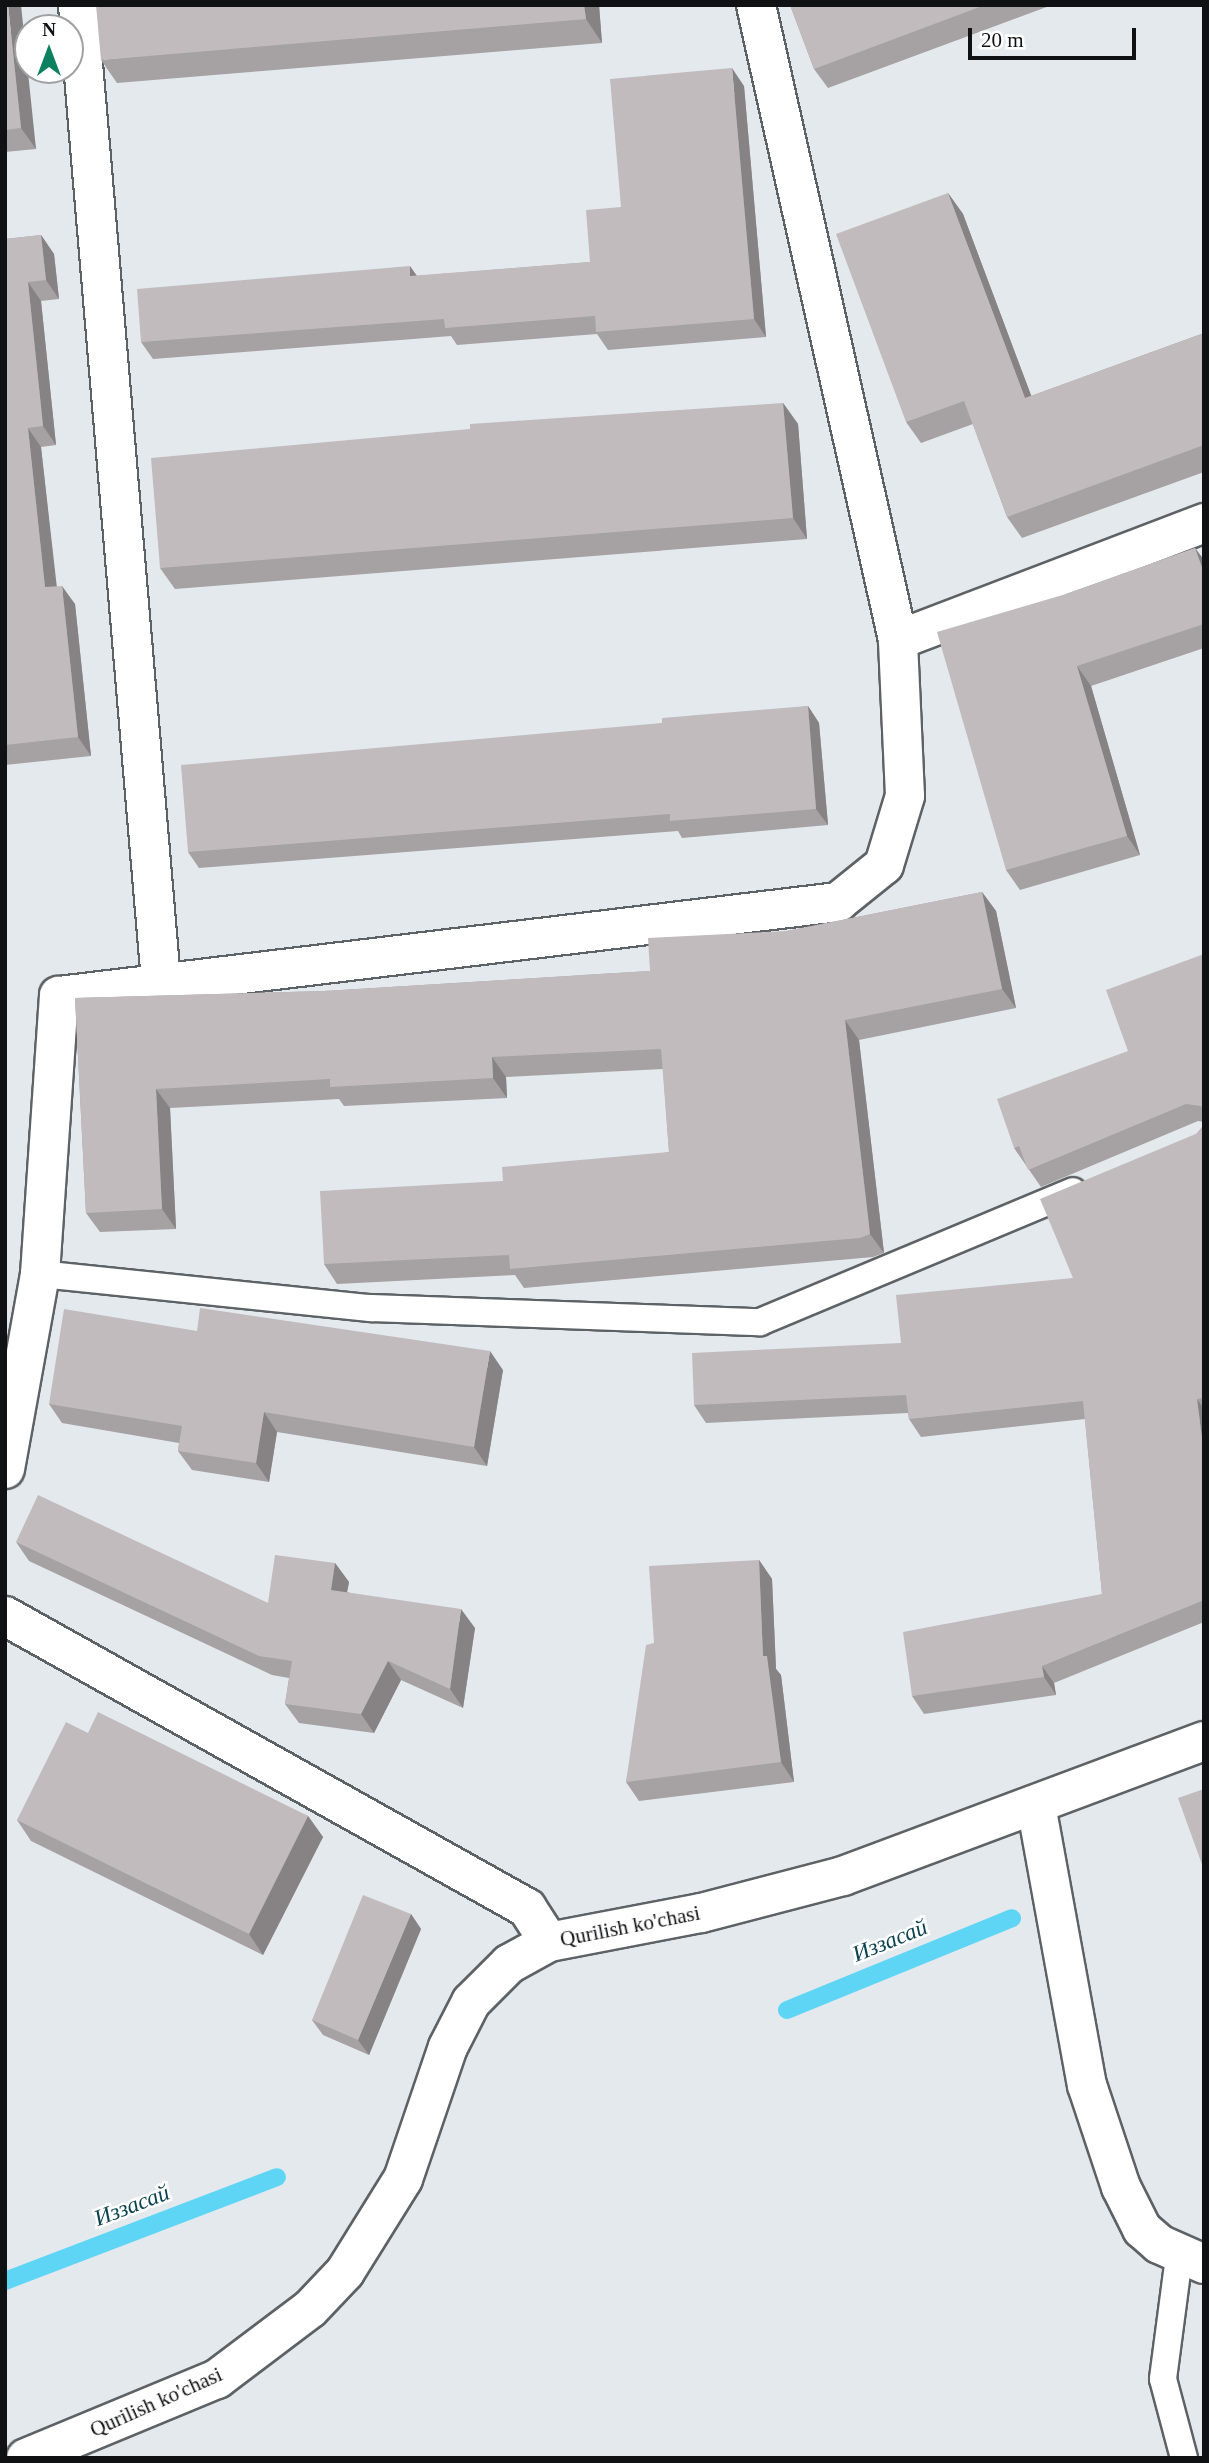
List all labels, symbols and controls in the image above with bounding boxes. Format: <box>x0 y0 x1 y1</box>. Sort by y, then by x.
north arrow <box>14 14 84 84</box>
scale bar <box>971 14 1139 58</box>
text: N <box>42 19 56 40</box>
text: 20 m <box>981 28 1024 52</box>
street label: Qurilish ko'chasi <box>558 1900 702 1952</box>
water label: Иззасай <box>849 1914 931 1968</box>
water label: Иззасай <box>90 2179 174 2233</box>
street label: Qurilish ko'chasi <box>86 2362 226 2442</box>

